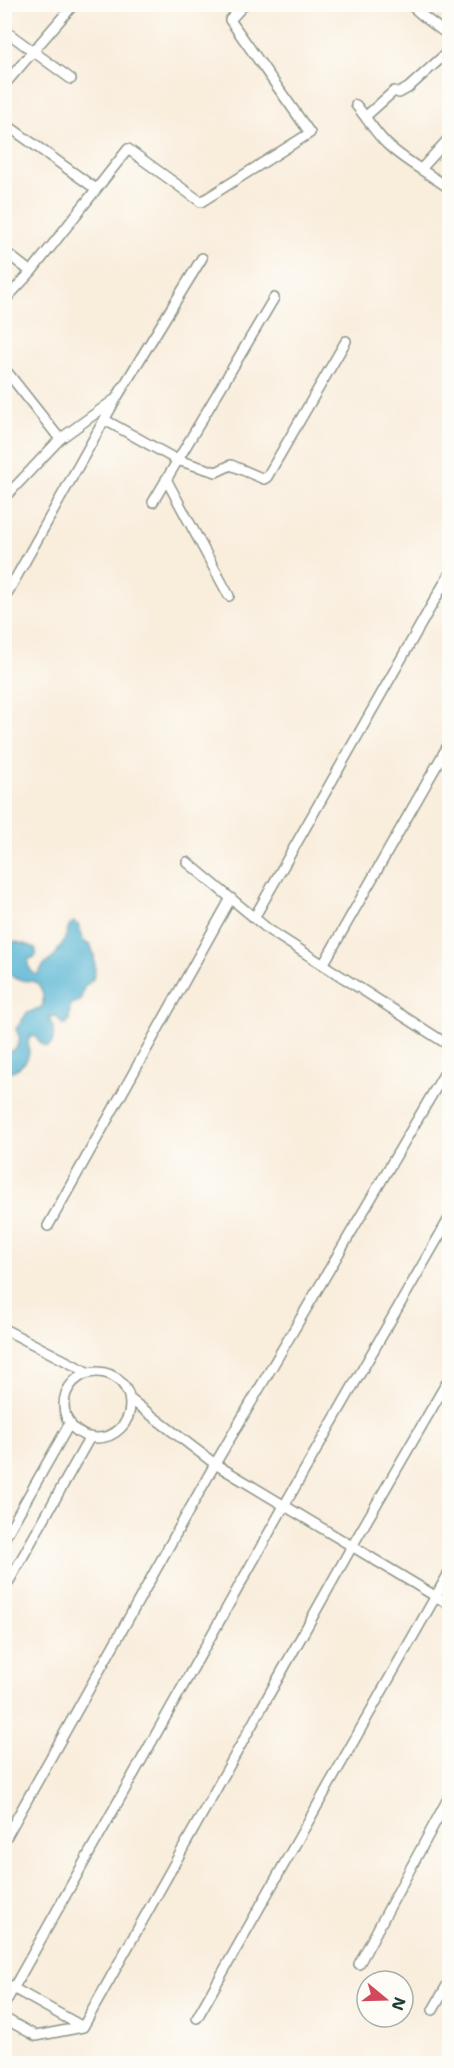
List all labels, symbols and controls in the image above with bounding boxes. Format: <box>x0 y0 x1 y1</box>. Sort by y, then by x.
north arrow <box>355 1969 415 2029</box>
text: N <box>387 1994 411 2013</box>

